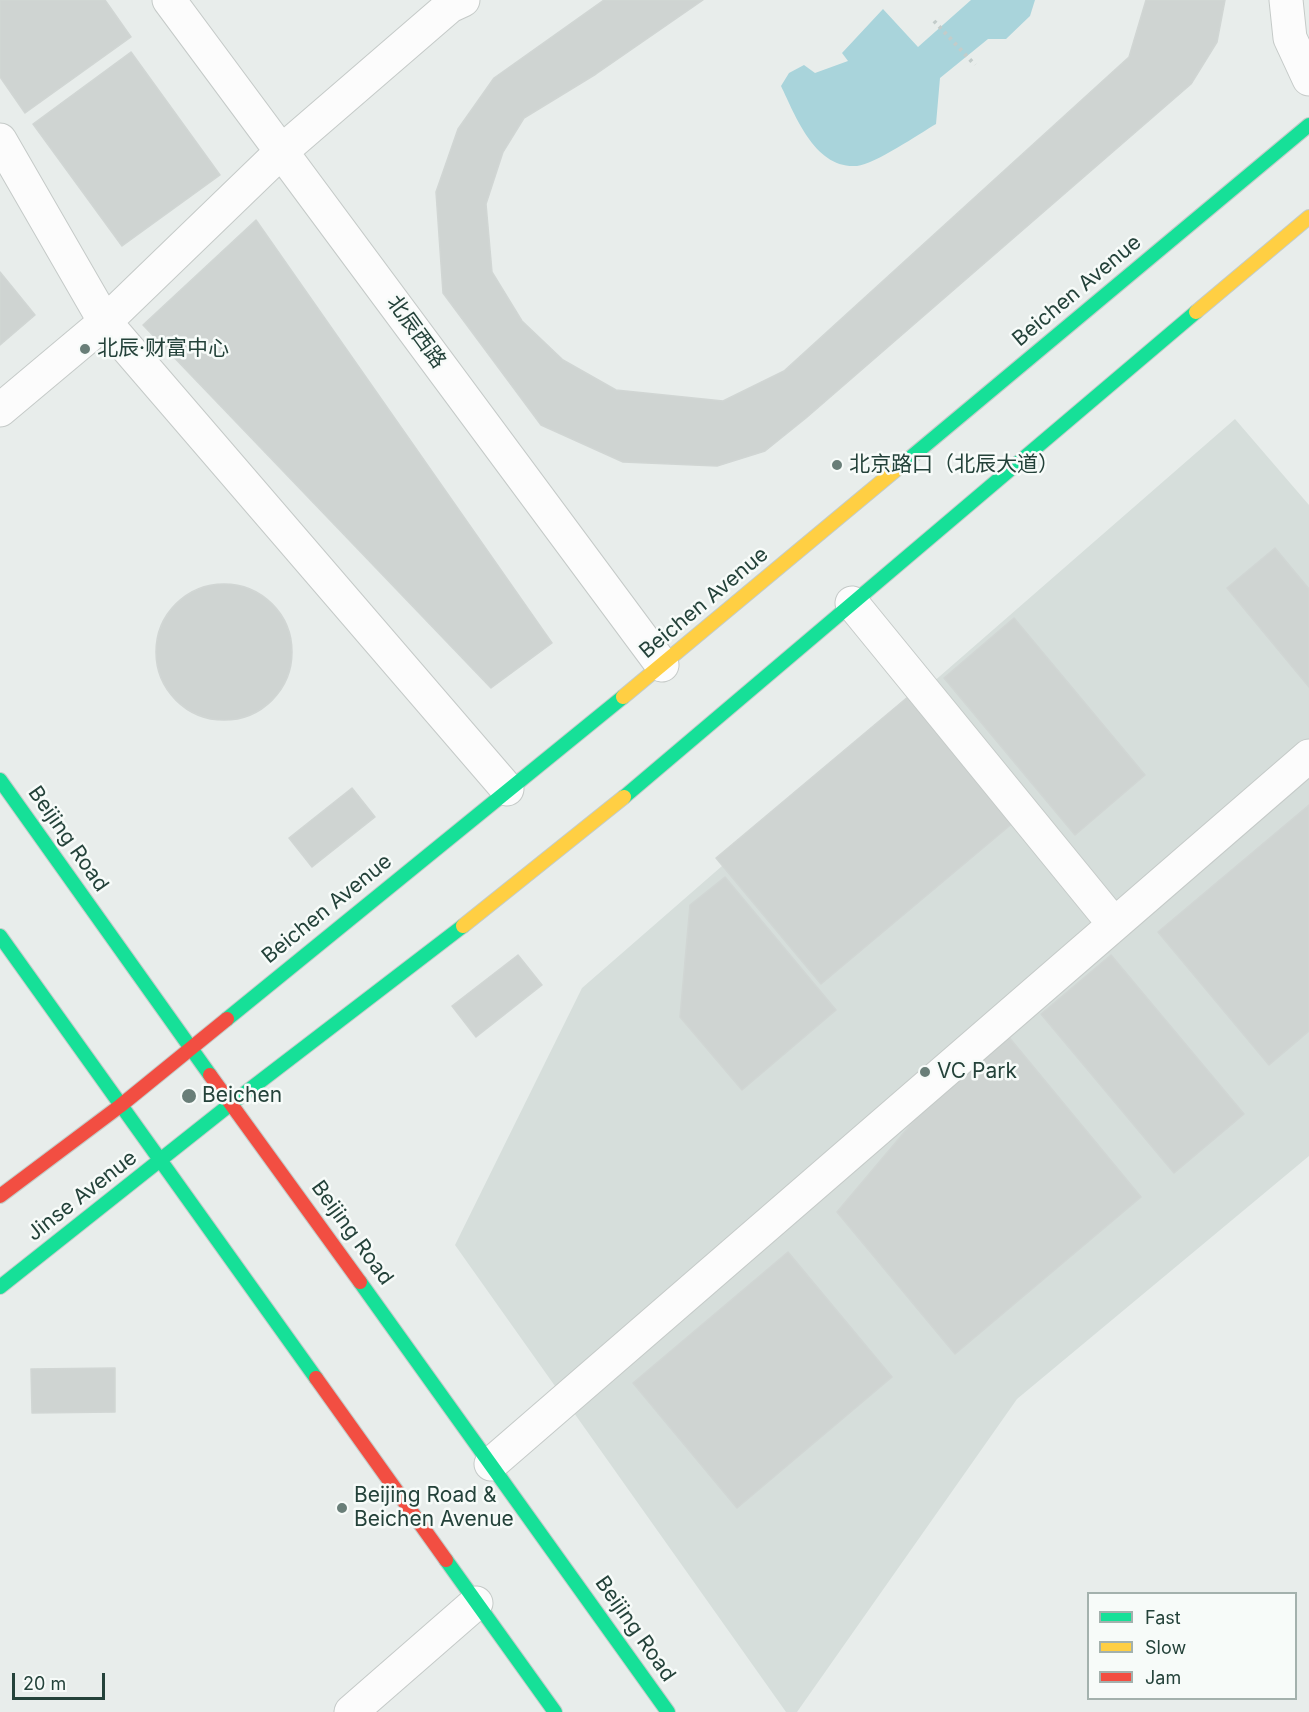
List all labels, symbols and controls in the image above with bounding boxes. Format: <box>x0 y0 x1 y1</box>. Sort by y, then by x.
street label: Beichen Avenue <box>1008 230 1146 352</box>
street label: 北辰西路 <box>381 291 451 373</box>
place label: 北辰·财富中心 <box>97 336 229 362</box>
marker: 北辰·财富中心 <box>78 342 92 356</box>
place label: 北京路口（北辰大道） <box>849 452 1059 478</box>
marker: 北京路口（北辰大道） <box>830 458 844 472</box>
street label: Beichen Avenue <box>635 542 773 664</box>
street label: Beijing Road <box>22 781 114 897</box>
street label: Beichen Avenue <box>257 849 397 969</box>
place label: VC Park <box>937 1059 1017 1085</box>
marker: VC Park <box>918 1065 932 1079</box>
place label: Beichen <box>202 1083 282 1109</box>
marker: Beichen <box>180 1087 198 1105</box>
street label: Jinse Avenue <box>22 1145 142 1247</box>
street label: Beijing Road <box>306 1176 398 1290</box>
place label: Beijing Road & Beichen Avenue <box>354 1483 514 1533</box>
marker: Beijing Road & Beichen Avenue <box>335 1501 349 1515</box>
street label: Beijing Road <box>589 1571 681 1687</box>
legend <box>1087 1592 1297 1700</box>
text: Fast <box>1145 1607 1181 1628</box>
text: Slow <box>1145 1637 1186 1658</box>
scale bar <box>15 1661 108 1699</box>
text: Jam <box>1145 1667 1181 1688</box>
text: 20 m <box>23 1673 66 1694</box>

